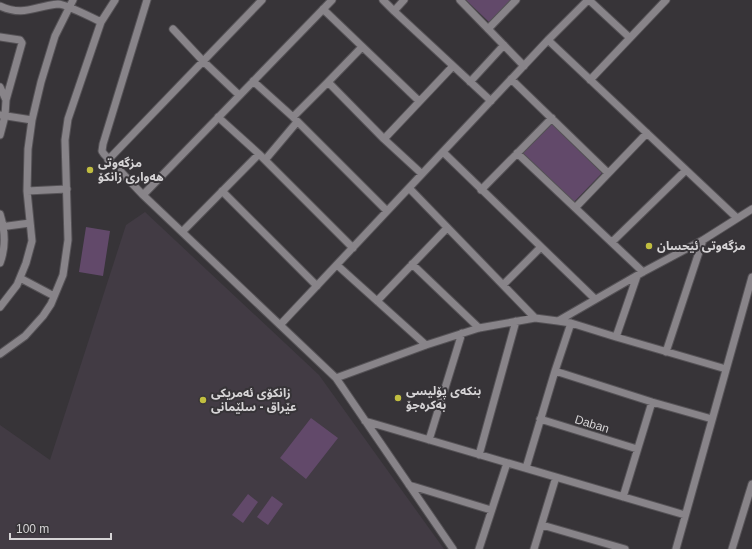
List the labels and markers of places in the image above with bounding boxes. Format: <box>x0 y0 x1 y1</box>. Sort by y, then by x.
place label: مزگەوتی هەواری زانکۆ <box>98 156 164 184</box>
marker: مزگەوتی هەواری زانکۆ <box>85 165 95 175</box>
place label: مزگەوتی ئیحسان <box>657 239 746 253</box>
marker: مزگەوتی ئیحسان <box>644 241 654 251</box>
place label: بنکەی پۆلیسی بەکرەجۆ <box>406 384 481 412</box>
place label: زانکۆی ئەمریکی عێراق - سلێمانی <box>211 386 297 414</box>
marker: بنکەی پۆلیسی بەکرەجۆ <box>393 393 403 403</box>
marker: زانکۆی ئەمریکی عێراق - سلێمانی <box>198 395 208 405</box>

